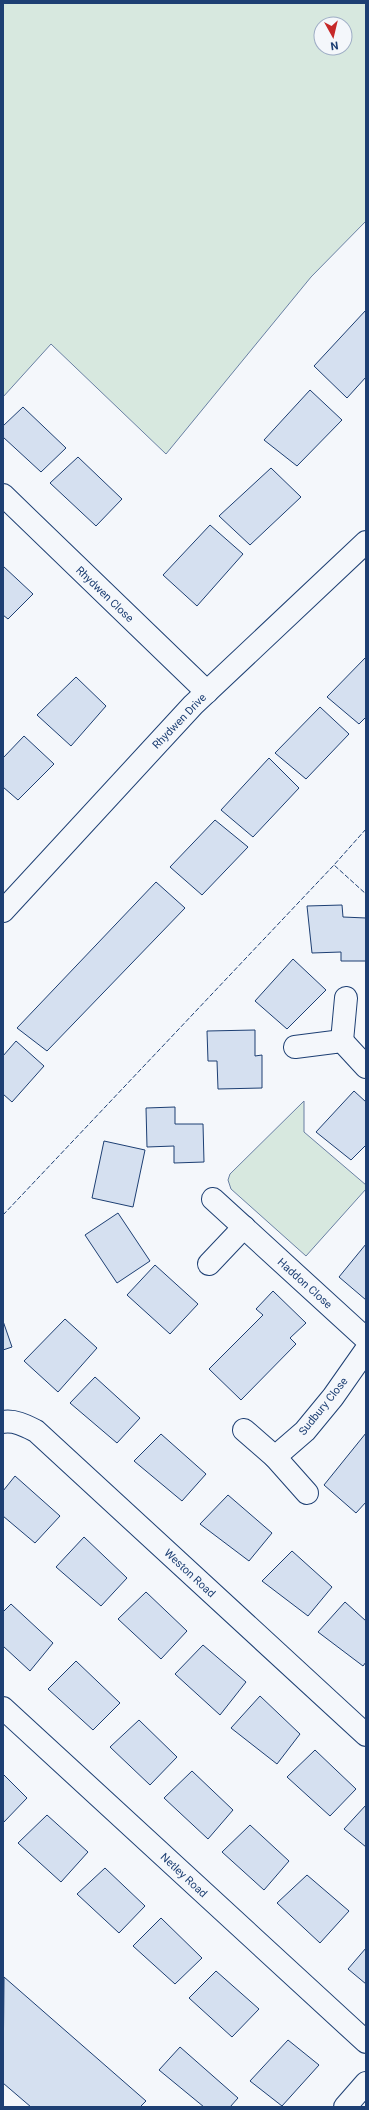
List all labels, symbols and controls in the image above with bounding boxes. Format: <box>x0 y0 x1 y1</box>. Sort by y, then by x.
north arrow <box>313 16 353 56</box>
text: N <box>329 38 339 52</box>
street label: Rhydwen Close <box>73 564 136 625</box>
street label: Rhydwen Drive <box>150 691 209 752</box>
street label: Haddon Close <box>275 1255 335 1311</box>
street label: Sudbury Close <box>296 1375 351 1438</box>
street label: Weston Road <box>161 1546 218 1600</box>
street label: Netley Road <box>158 1851 210 1900</box>

